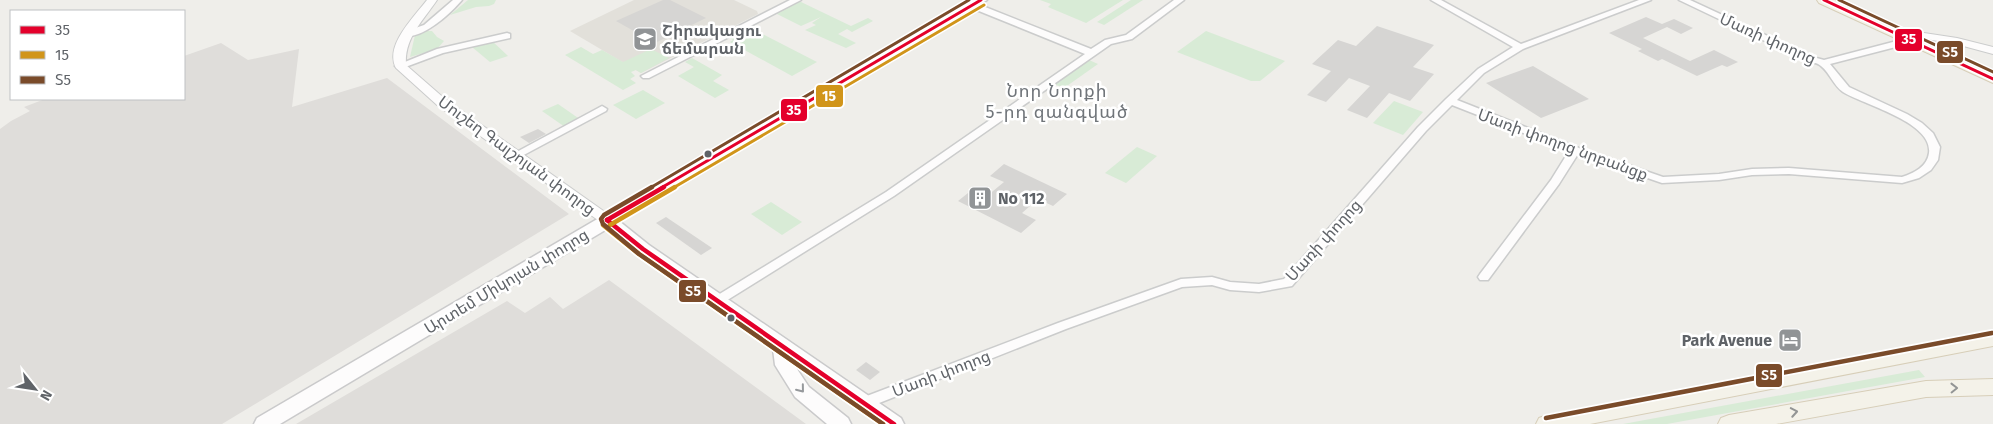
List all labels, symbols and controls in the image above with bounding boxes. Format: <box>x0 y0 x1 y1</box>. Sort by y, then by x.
street label: Մառի փողոց <box>1717 9 1819 68</box>
legend <box>10 10 185 100</box>
text: 35 <box>55 21 70 39</box>
place label: Շիրակացու ճեմարան <box>662 21 761 58</box>
school or university icon: Շիրակացու ճեմարան <box>632 26 658 52</box>
line badge: 35 <box>1894 28 1923 52</box>
text: 35 <box>1901 31 1917 48</box>
line badge: Տ5 <box>1936 40 1964 64</box>
text: Տ5 <box>1942 44 1958 61</box>
text: 15 <box>55 46 69 64</box>
text: Տ5 <box>55 71 71 89</box>
district label: Նոր Նորքի 5-րդ զանգված <box>986 80 1128 123</box>
line badge: 15 <box>815 84 844 108</box>
text: 15 <box>822 88 836 105</box>
street label: Մուշեղ Գալշոյան փողոց <box>434 92 599 219</box>
line badge: 35 <box>780 98 808 122</box>
text: 35 <box>786 102 802 119</box>
street label: Մառի փողոց նրբանցք <box>1475 105 1651 184</box>
unlabelled marker <box>703 149 713 159</box>
building icon: No 112 <box>967 185 993 211</box>
place label: No 112 <box>998 189 1045 208</box>
street label: Մառի փողոց <box>1282 195 1365 285</box>
street label: Արտեմ Միկոյան փողոց <box>421 225 592 338</box>
line badge: Տ5 <box>678 279 707 303</box>
text: Տ5 <box>685 283 701 300</box>
unlabelled marker <box>726 313 736 323</box>
hotel icon: Park Avenue <box>1777 327 1803 353</box>
place label: Park Avenue <box>1682 331 1772 350</box>
street label: Մառի փողոց <box>889 346 993 401</box>
line badge: Տ5 <box>1755 363 1783 388</box>
north arrow <box>10 364 60 414</box>
text: Տ5 <box>1761 367 1777 384</box>
one-way arrow <box>796 383 804 392</box>
one-way arrow <box>1951 383 1959 393</box>
text: N <box>36 387 56 404</box>
one-way arrow <box>1790 408 1798 418</box>

